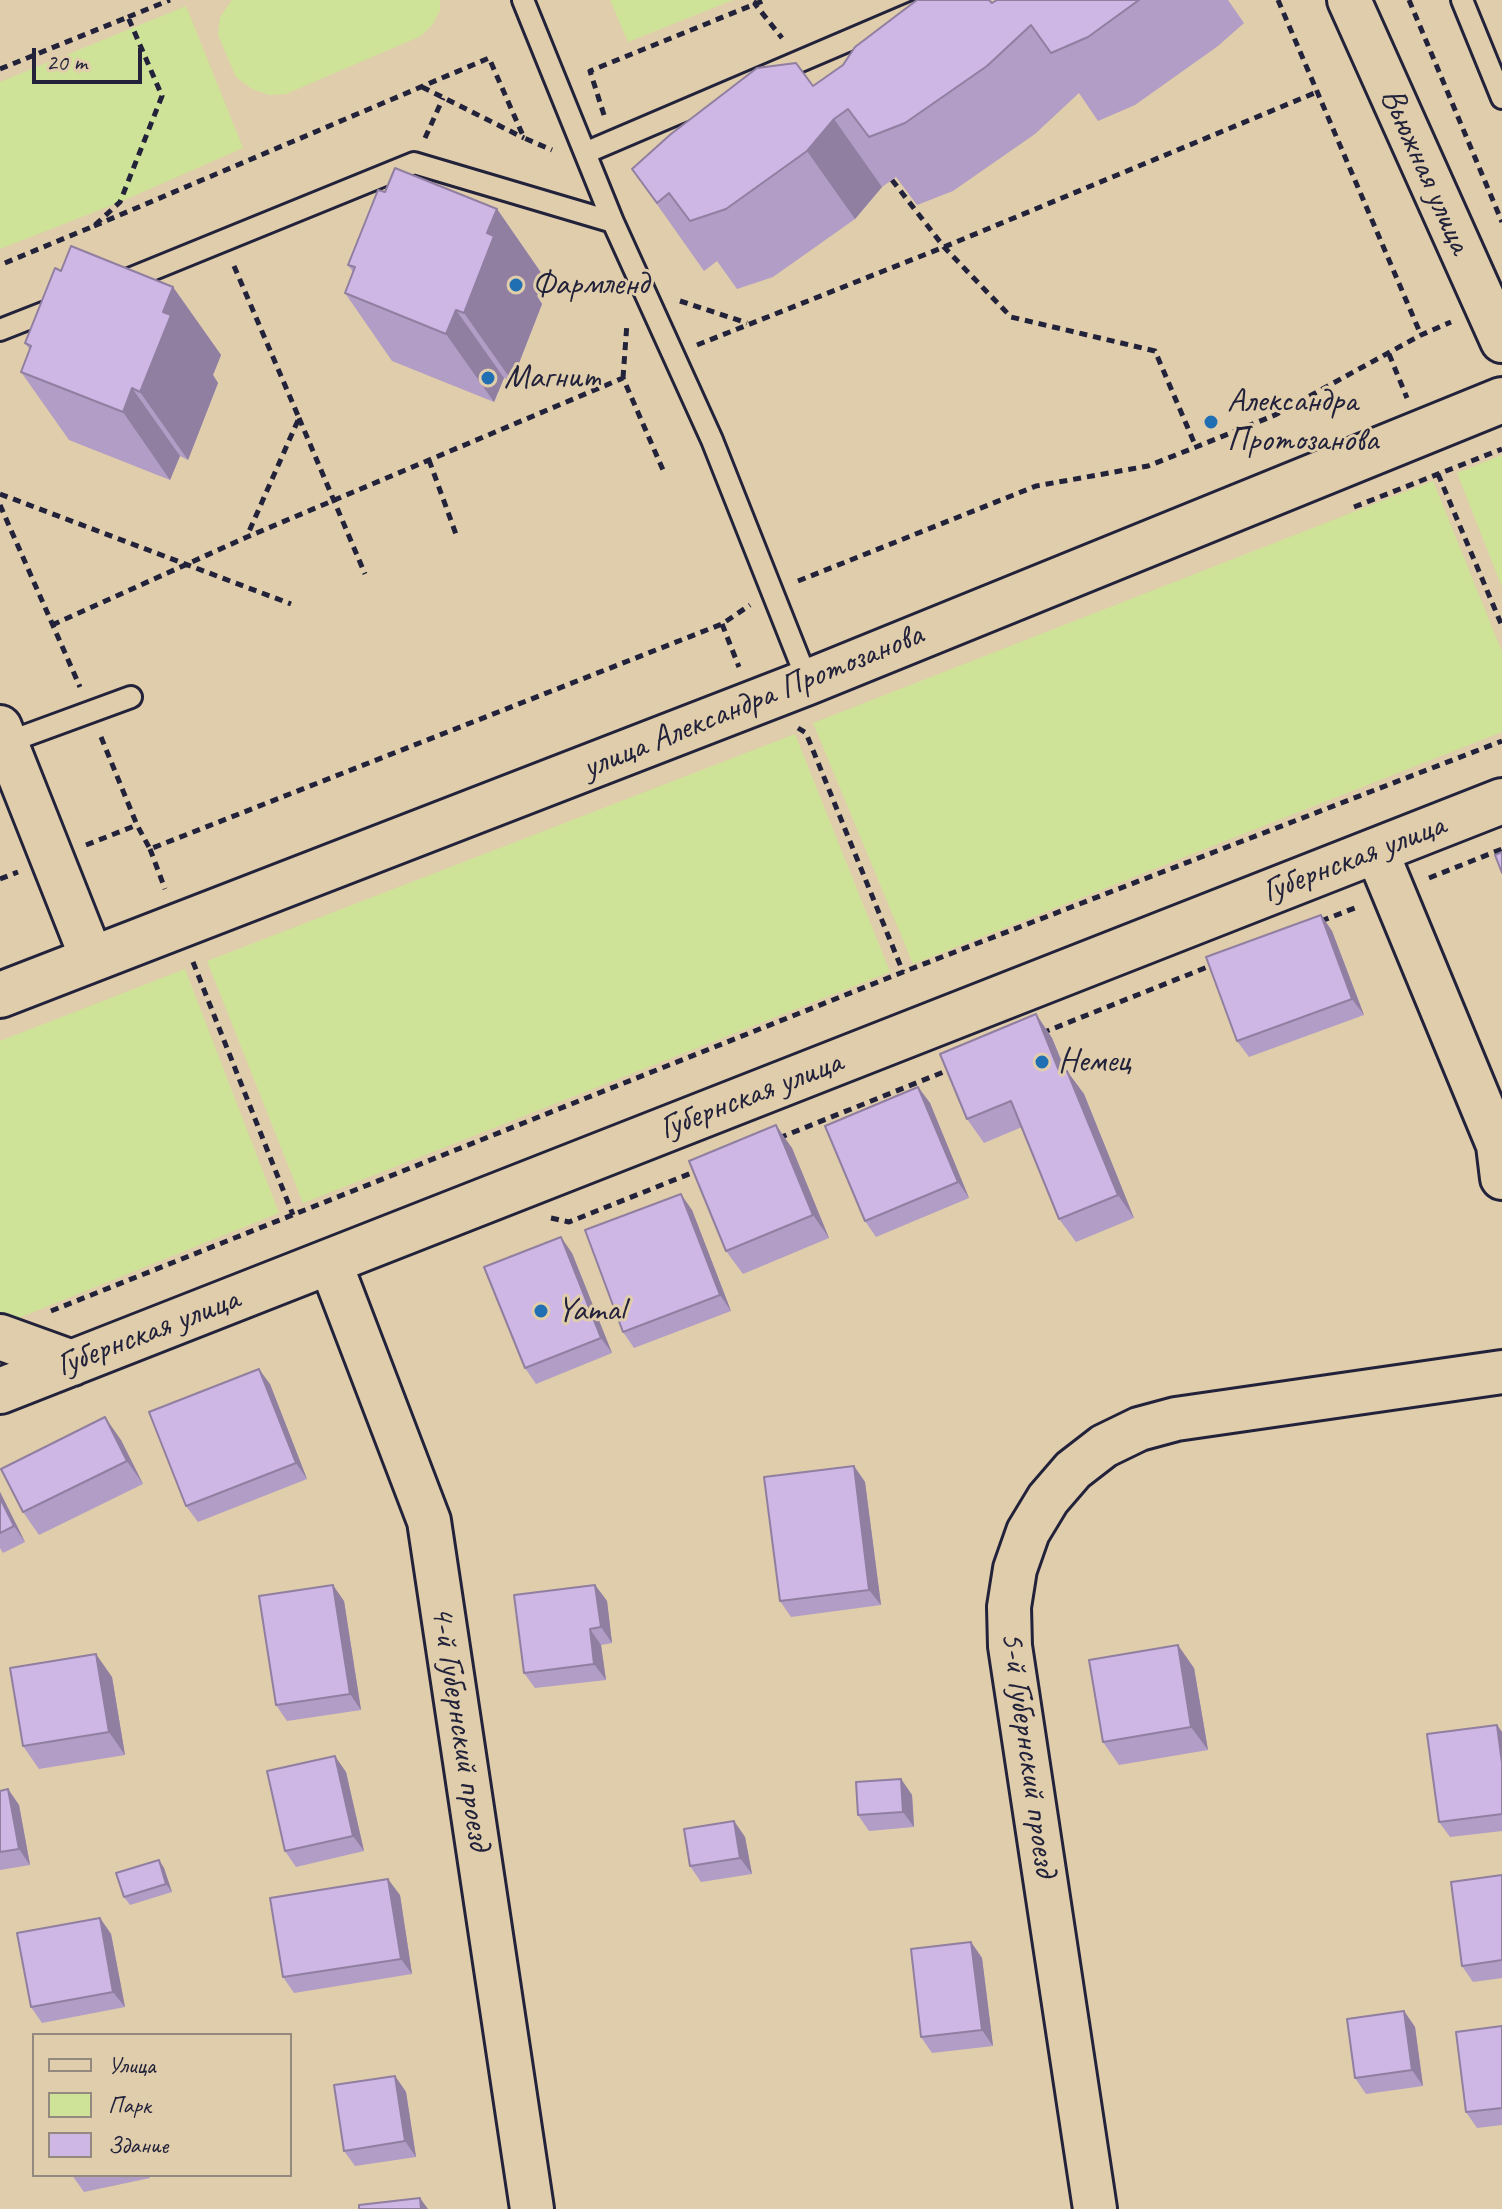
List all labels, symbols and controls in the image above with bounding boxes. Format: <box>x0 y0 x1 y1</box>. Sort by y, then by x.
scale bar <box>36 32 146 82</box>
text: 20 m <box>46 47 87 77</box>
street label: Вьюжная улица <box>1370 82 1480 260</box>
place label: Фармленд <box>532 265 649 305</box>
marker: Фармленд <box>507 276 525 294</box>
place label: Магнит <box>504 358 601 398</box>
marker: Магнит <box>479 369 497 387</box>
place label: Александра Протозанова <box>1227 382 1378 462</box>
marker: Александра Протозанова <box>1202 413 1220 431</box>
street label: улица Александра Протозанова <box>577 615 929 789</box>
street label: Губернская улица <box>1257 805 1451 913</box>
street label: Губернская улица <box>654 1042 848 1150</box>
place label: Немец <box>1058 1042 1130 1082</box>
marker: Немец <box>1033 1053 1051 1071</box>
street label: Губернская улица <box>51 1279 245 1387</box>
place label: Yamal <box>557 1291 625 1331</box>
marker: Yamal <box>532 1302 550 1320</box>
street label: 4-й Губернский проезд <box>421 1603 499 1853</box>
street label: 5-й Губернский проезд <box>991 1629 1065 1879</box>
legend <box>32 2033 292 2177</box>
text: Улица <box>108 2050 156 2080</box>
text: Парк <box>108 2090 151 2120</box>
text: Здание <box>108 2130 168 2160</box>

